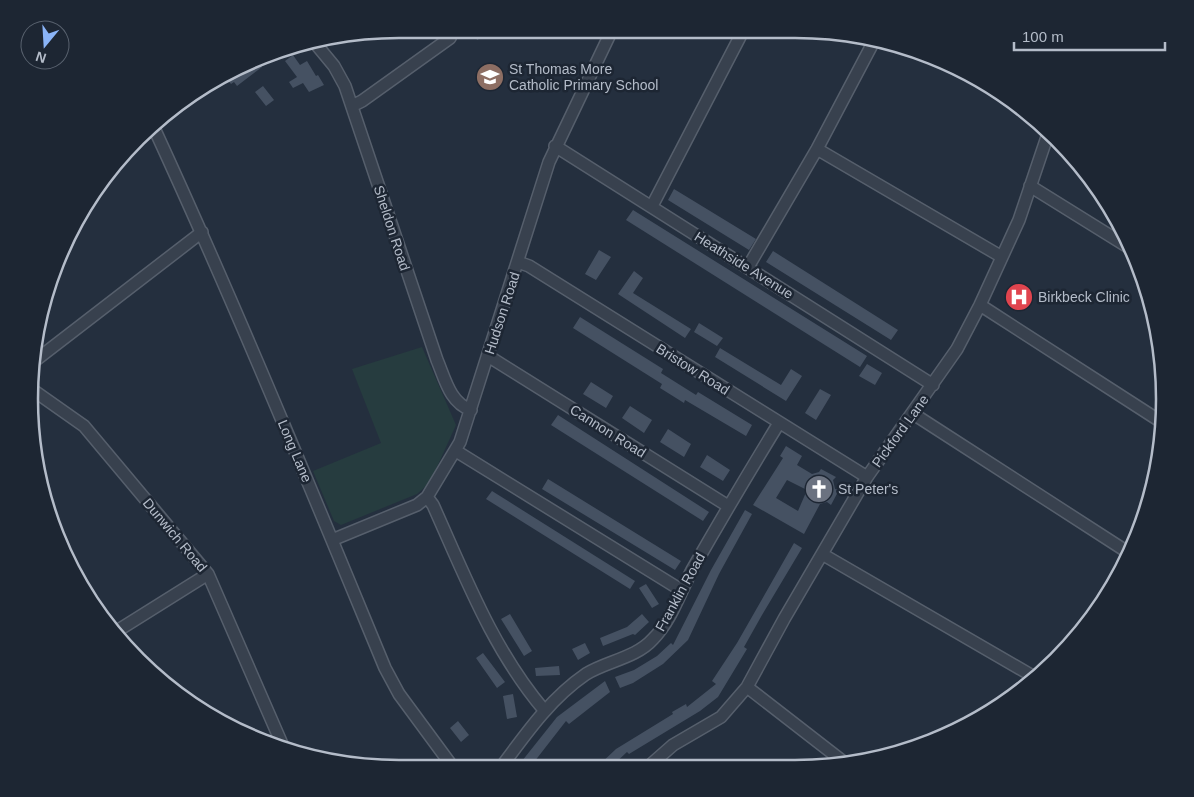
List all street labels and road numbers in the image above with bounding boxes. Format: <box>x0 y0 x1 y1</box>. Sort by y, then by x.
street label: Sheldon Road <box>371 183 413 273</box>
street label: Heathside Avenue <box>692 228 796 302</box>
street label: Hudson Road <box>481 270 523 356</box>
street label: Bristow Road <box>653 340 733 398</box>
street label: Pickford Lane <box>868 391 932 470</box>
street label: Cannon Road <box>567 401 649 461</box>
street label: Long Lane <box>275 417 315 485</box>
street label: Dunwich Road <box>140 495 210 575</box>
street label: Franklin Road <box>652 550 708 634</box>

